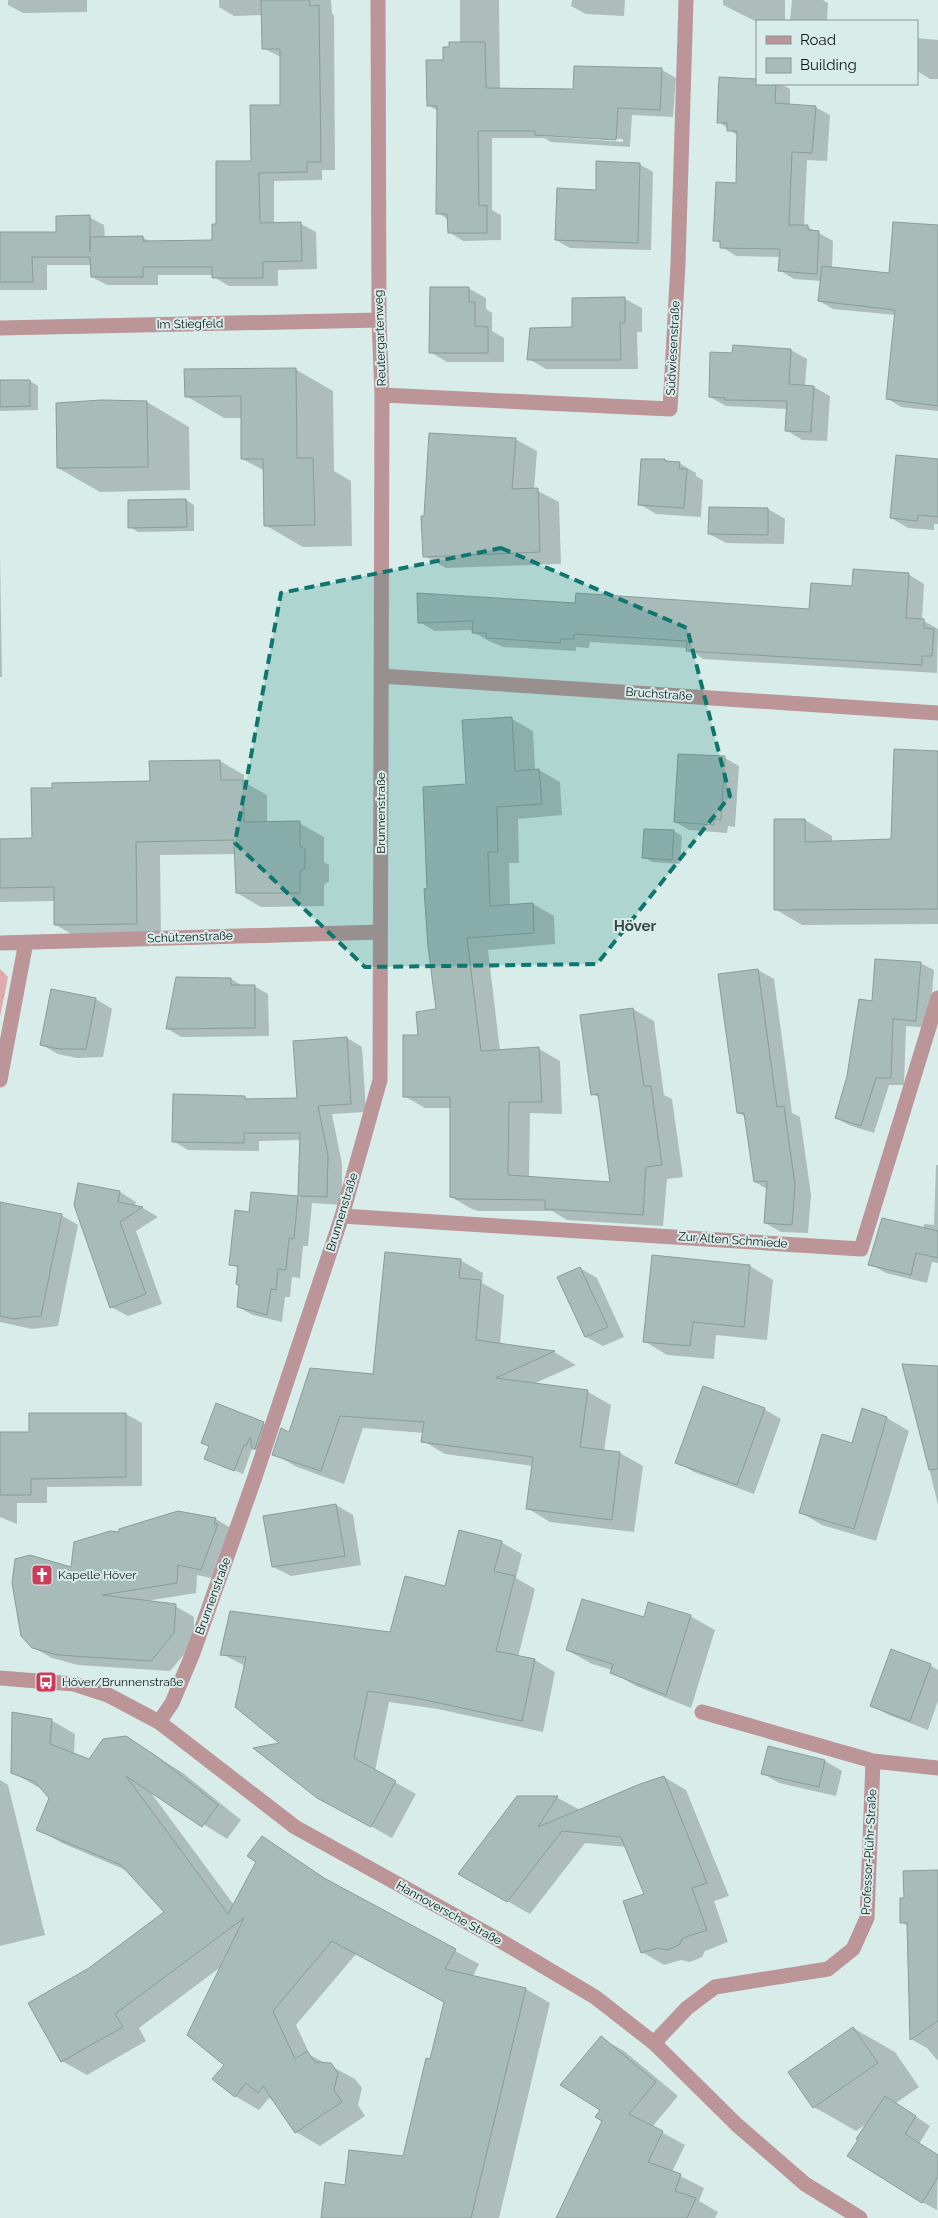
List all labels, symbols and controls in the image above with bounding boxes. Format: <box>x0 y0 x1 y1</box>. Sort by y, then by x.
legend <box>756 20 918 85</box>
text: Road <box>800 31 836 49</box>
text: Building <box>800 56 857 74</box>
street label: Reutergartenweg <box>371 289 389 387</box>
street label: Südwiesenstraße <box>664 300 682 396</box>
street label: Im Stiegfeld <box>156 316 224 332</box>
street label: Bruchstraße <box>625 685 693 703</box>
street label: Brunnenstraße <box>374 772 388 854</box>
district label: Höver <box>614 917 657 935</box>
street label: Schützenstraße <box>147 929 233 945</box>
street label: Brunnenstraße <box>323 1171 361 1253</box>
street label: Zur Alten Schmiede <box>678 1229 788 1251</box>
street label: Brunnenstraße <box>192 1555 234 1637</box>
church icon: Kapelle Höver <box>30 1563 54 1587</box>
place label: Kapelle Höver <box>58 1568 137 1582</box>
bus stop icon: Höver/Brunnenstraße <box>34 1670 58 1694</box>
place label: Höver/Brunnenstraße <box>62 1675 183 1689</box>
street label: Professor-Plühr-Straße <box>859 1789 879 1915</box>
street label: Hannoversche Straße <box>394 1878 504 1948</box>

